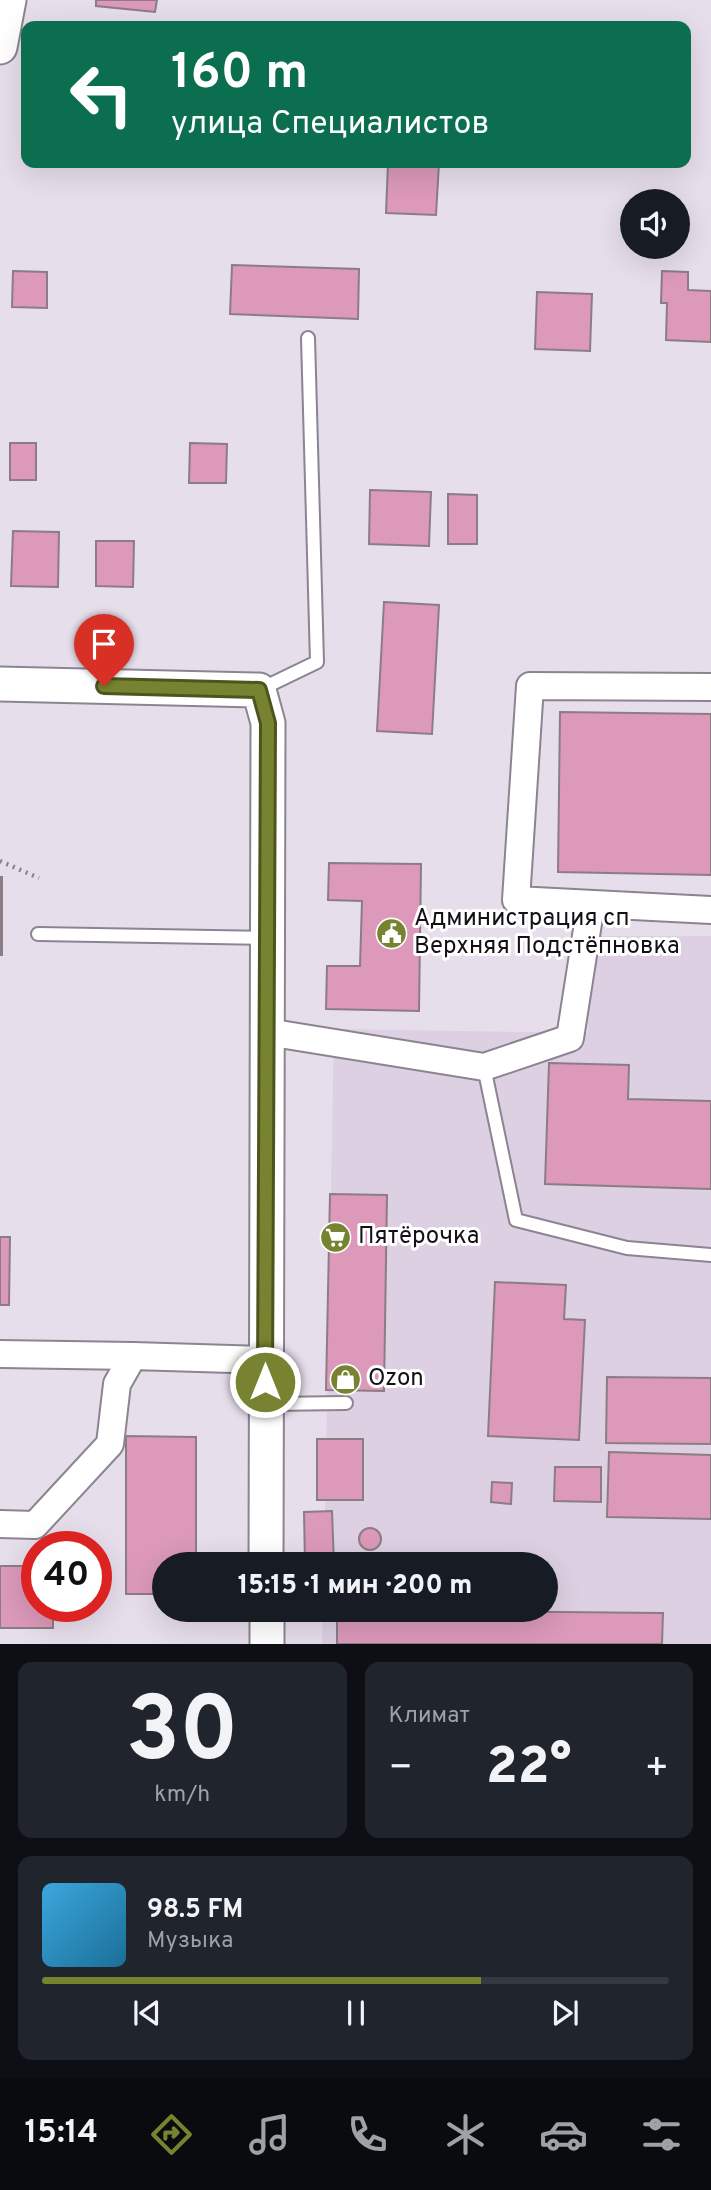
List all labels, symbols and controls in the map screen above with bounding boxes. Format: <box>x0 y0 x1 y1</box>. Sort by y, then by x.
text: 160 m <box>171 44 308 106</box>
icon: left <box>56 49 147 140</box>
text: улица Специалистов <box>171 105 489 145</box>
map controls <box>620 189 690 259</box>
button: sound <box>620 189 690 259</box>
pin <box>74 614 134 686</box>
icon: arrive <box>85 625 123 663</box>
place label: Администрация сп Верхняя Подстёпновка <box>414 904 680 962</box>
public building icon: Администрация сп Верхняя Подстёпновка <box>374 916 408 950</box>
supermarket icon: Пятёрочка <box>318 1220 352 1254</box>
place label: Пятёрочка <box>358 1222 479 1252</box>
position arrow <box>228 1345 302 1419</box>
shop icon: Ozon <box>328 1362 362 1396</box>
place label: Ozon <box>368 1364 424 1394</box>
speed limit sign: 40 <box>21 1531 112 1622</box>
text: 15:15 · 1 мин · 200 m <box>238 1570 472 1603</box>
text: 30 <box>126 1678 239 1793</box>
text: Климат <box>389 1702 470 1731</box>
text: 22° <box>486 1736 571 1802</box>
text: − <box>389 1745 413 1794</box>
text: + <box>644 1745 669 1794</box>
text: km/h <box>154 1781 210 1810</box>
text: 98.5 FM <box>147 1894 243 1927</box>
text: Музыка <box>147 1927 233 1956</box>
icon: previous <box>128 1994 166 2032</box>
icon: pause <box>337 1994 375 2032</box>
icon: next <box>546 1994 584 2032</box>
icon: directions <box>147 2110 196 2159</box>
icon: music <box>245 2110 294 2159</box>
icon: phone <box>343 2110 392 2159</box>
icon: climate <box>441 2110 490 2159</box>
icon: car <box>539 2110 588 2159</box>
icon: filters <box>637 2110 686 2159</box>
text: 15:14 <box>25 2114 98 2154</box>

